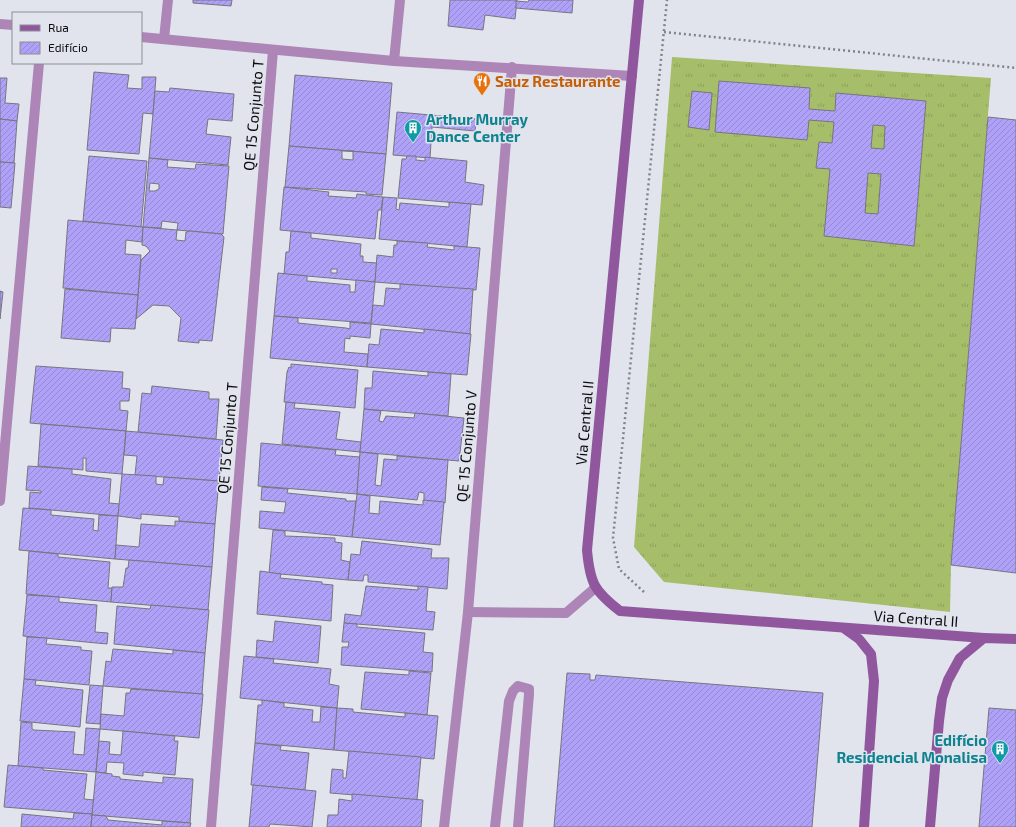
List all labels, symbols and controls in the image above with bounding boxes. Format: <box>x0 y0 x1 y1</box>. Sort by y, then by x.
legend <box>12 12 142 64</box>
text: Rua <box>48 20 69 34</box>
text: Edifício <box>48 40 88 54</box>
street label: QE 15 Conjunto T <box>239 58 268 172</box>
restaurant icon: Sauz Restaurante <box>472 71 492 96</box>
place label: Sauz Restaurante <box>495 72 621 90</box>
place label: Arthur Murray Dance Center <box>426 110 528 145</box>
building icon: Arthur Murray Dance Center <box>403 118 423 143</box>
street label: Via Central II <box>571 380 597 466</box>
street label: QE 15 Conjunto T <box>213 381 242 495</box>
street label: QE 15 Conjunto V <box>452 389 481 503</box>
street label: Via Central II <box>873 606 959 630</box>
place label: Edifício Residencial Monalisa <box>837 731 987 766</box>
building icon: Edifício Residencial Monalisa <box>990 739 1010 764</box>

